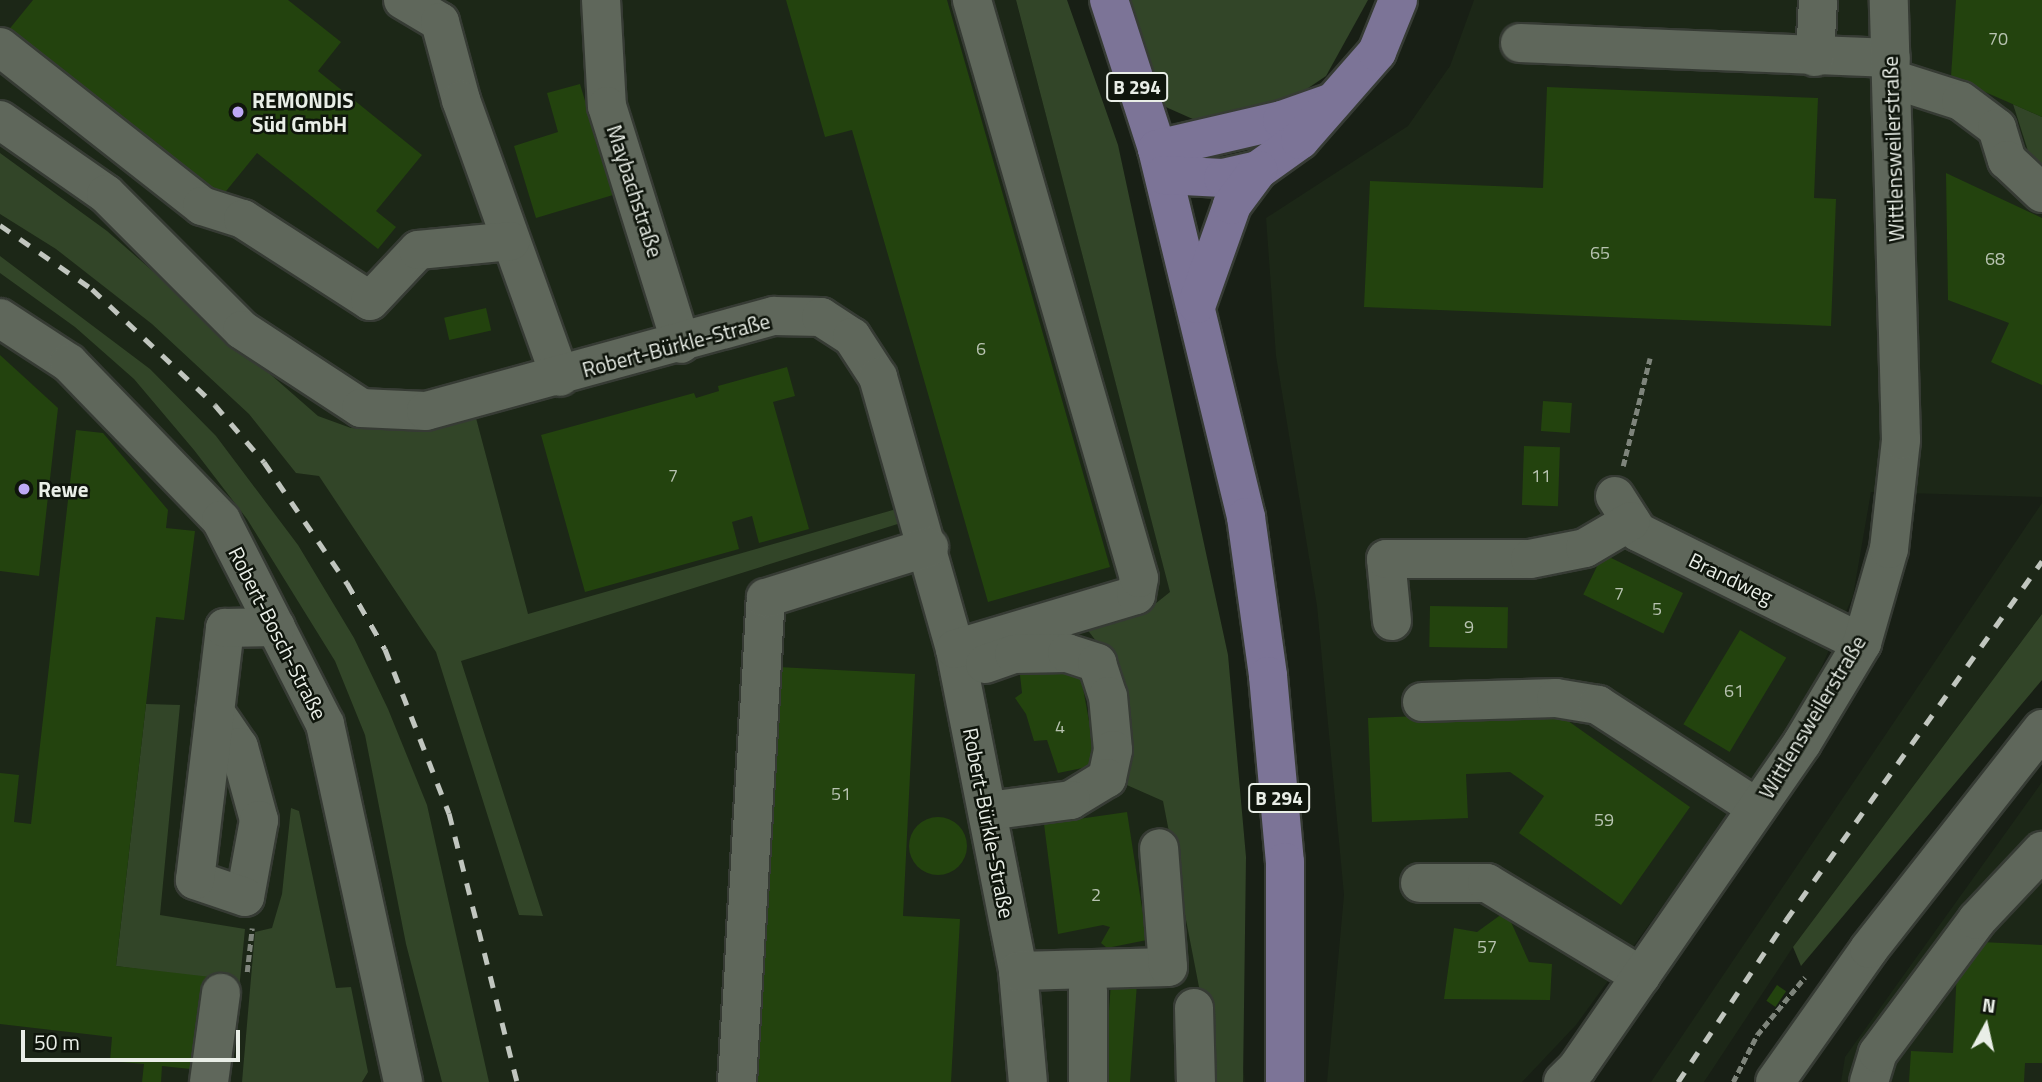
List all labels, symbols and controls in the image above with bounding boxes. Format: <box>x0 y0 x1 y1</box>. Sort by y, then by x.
house number: 70 <box>1988 28 2008 50</box>
street label: Wittlensweilerstraße <box>1877 56 1909 242</box>
road number: B 294 <box>1106 72 1168 102</box>
place label: REMONDIS Süd GmbH <box>252 87 354 137</box>
marker: REMONDIS Süd GmbH <box>230 104 246 120</box>
street label: Maybachstraße <box>602 122 668 260</box>
house number: 65 <box>1590 242 1610 264</box>
house number: 68 <box>1985 248 2005 270</box>
street label: Robert-Bürkle-Straße <box>579 308 773 382</box>
house number: 6 <box>976 338 986 360</box>
house number: 7 <box>668 465 678 487</box>
house number: 11 <box>1531 465 1551 487</box>
place label: Rewe <box>38 476 88 502</box>
marker: Rewe <box>16 481 32 497</box>
street label: Robert-Bosch-Straße <box>223 542 333 724</box>
street label: Brandweg <box>1685 547 1777 609</box>
house number: 7 <box>1614 583 1624 605</box>
house number: 5 <box>1652 598 1662 620</box>
house number: 9 <box>1464 616 1474 638</box>
street label: Wittlensweilerstraße <box>1753 631 1871 803</box>
house number: 61 <box>1724 680 1744 702</box>
house number: 4 <box>1055 716 1065 738</box>
street label: Robert-Bürkle-Straße <box>958 726 1020 920</box>
road number: B 294 <box>1248 782 1310 814</box>
house number: 51 <box>831 783 851 805</box>
house number: 59 <box>1594 809 1614 831</box>
house number: 2 <box>1091 884 1101 906</box>
house number: 57 <box>1477 936 1497 958</box>
text: N <box>1980 989 1998 1020</box>
north arrow <box>1951 991 2021 1061</box>
scale bar <box>24 1016 243 1060</box>
text: 50 m <box>34 1026 80 1058</box>

